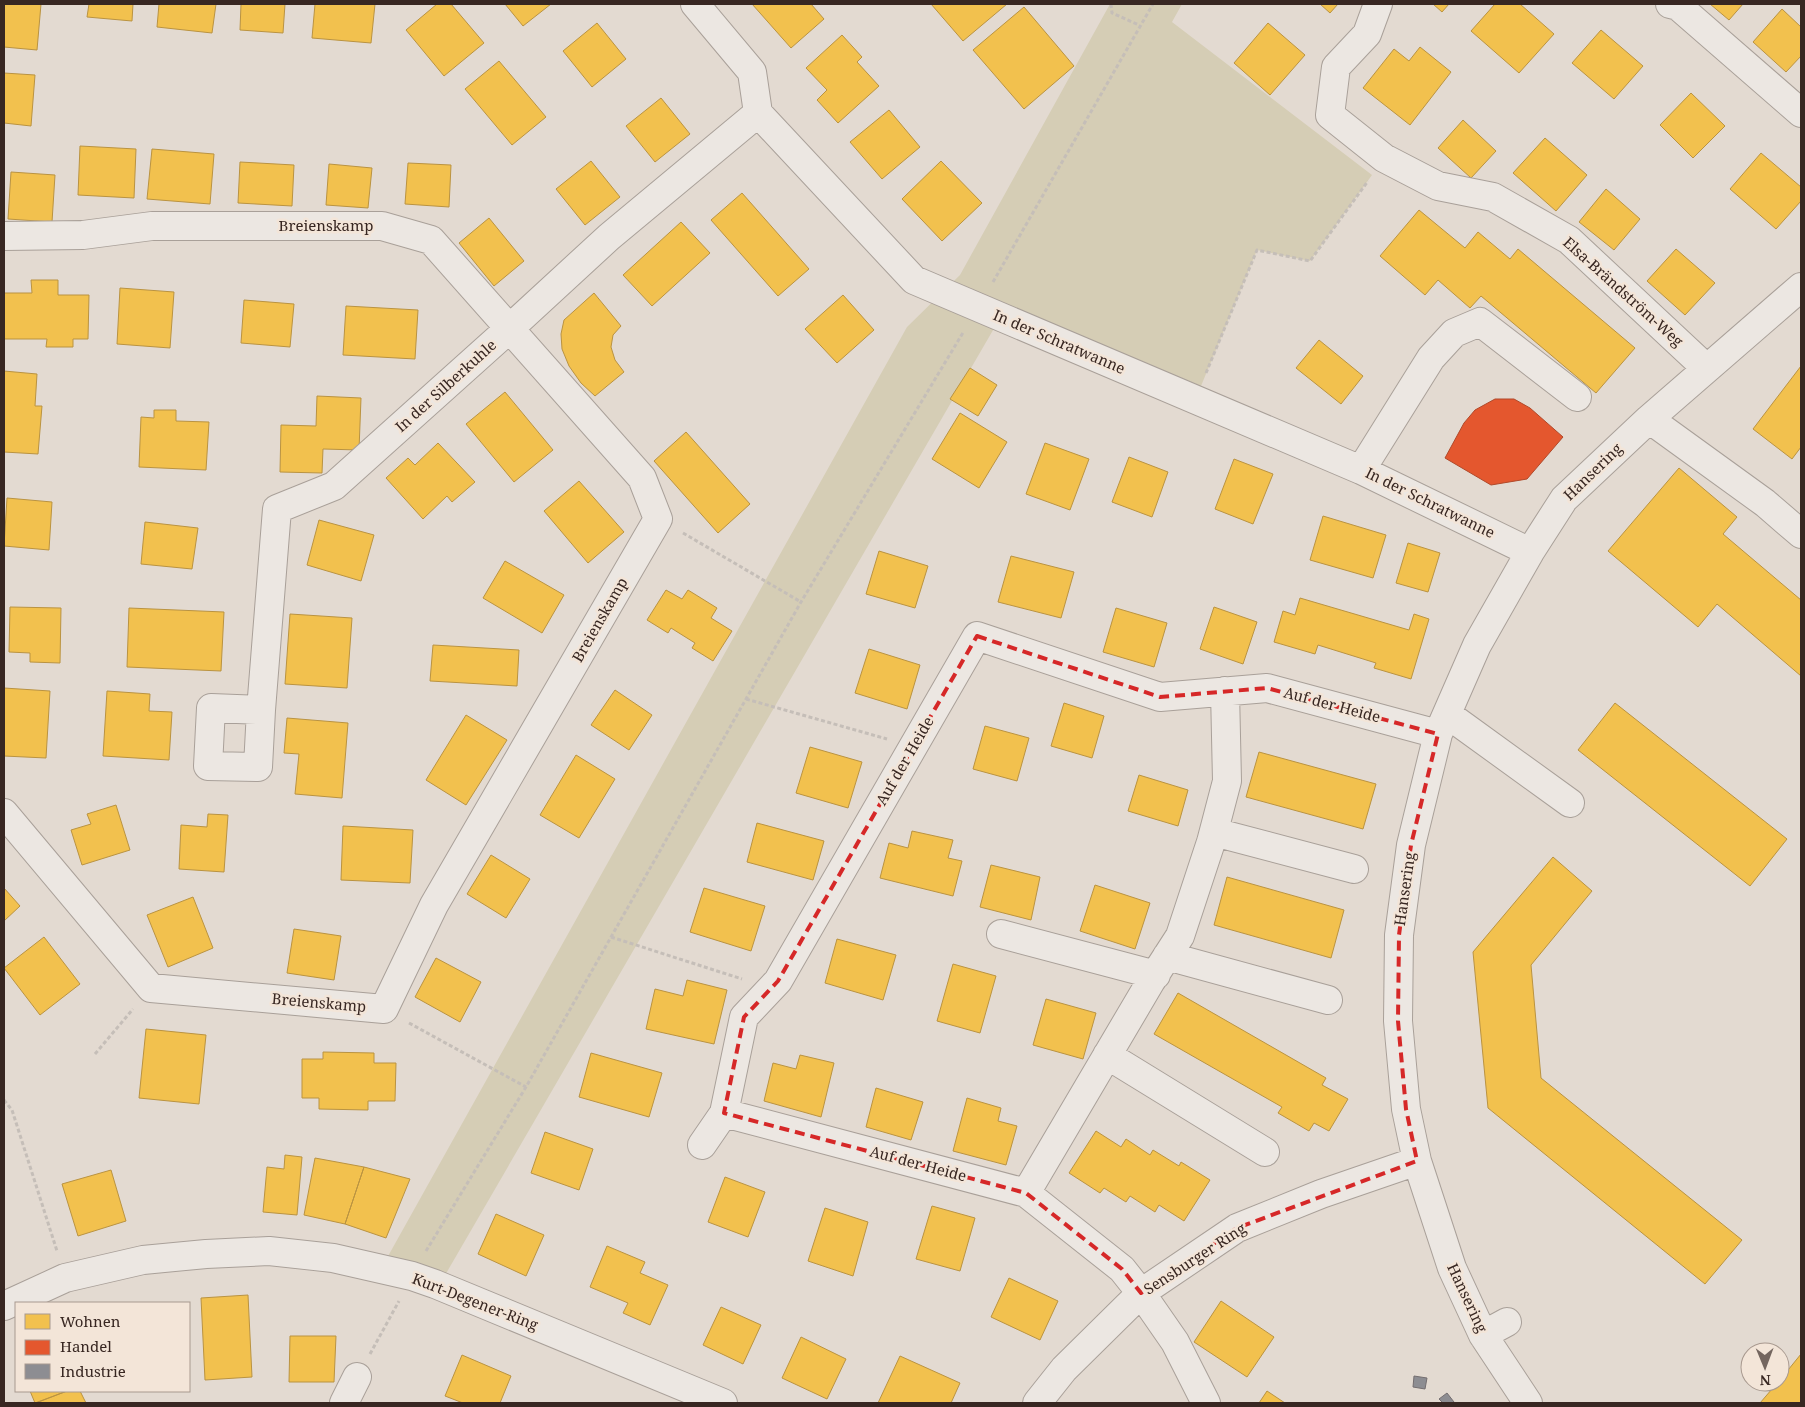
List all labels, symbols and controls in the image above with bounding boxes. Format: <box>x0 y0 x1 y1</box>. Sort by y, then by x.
street label: Breienskamp <box>279 215 373 235</box>
street label: Elsa-Brändström-Weg <box>1559 232 1688 351</box>
street label: In der Schratwanne <box>990 304 1128 378</box>
street label: In der Silberkuhle <box>390 334 500 436</box>
street label: Hansering <box>1559 438 1626 504</box>
street label: In der Schratwanne <box>1362 462 1498 542</box>
street label: Breienskamp <box>567 573 631 666</box>
street label: Auf der Heide <box>1282 682 1383 727</box>
street label: Auf der Heide <box>871 712 938 809</box>
street label: Hansering <box>1389 851 1419 927</box>
street label: Breienskamp <box>271 988 367 1016</box>
street label: Auf der Heide <box>868 1141 969 1186</box>
street label: Sensburger Ring <box>1140 1218 1249 1299</box>
street label: Hansering <box>1443 1260 1493 1336</box>
street label: Kurt-Degener-Ring <box>409 1268 541 1334</box>
legend <box>15 1302 190 1392</box>
text: Wohnen <box>60 1311 121 1331</box>
text: Handel <box>60 1336 112 1356</box>
north arrow <box>1740 1342 1790 1392</box>
text: Industrie <box>60 1361 126 1381</box>
text: N <box>1760 1371 1771 1390</box>

